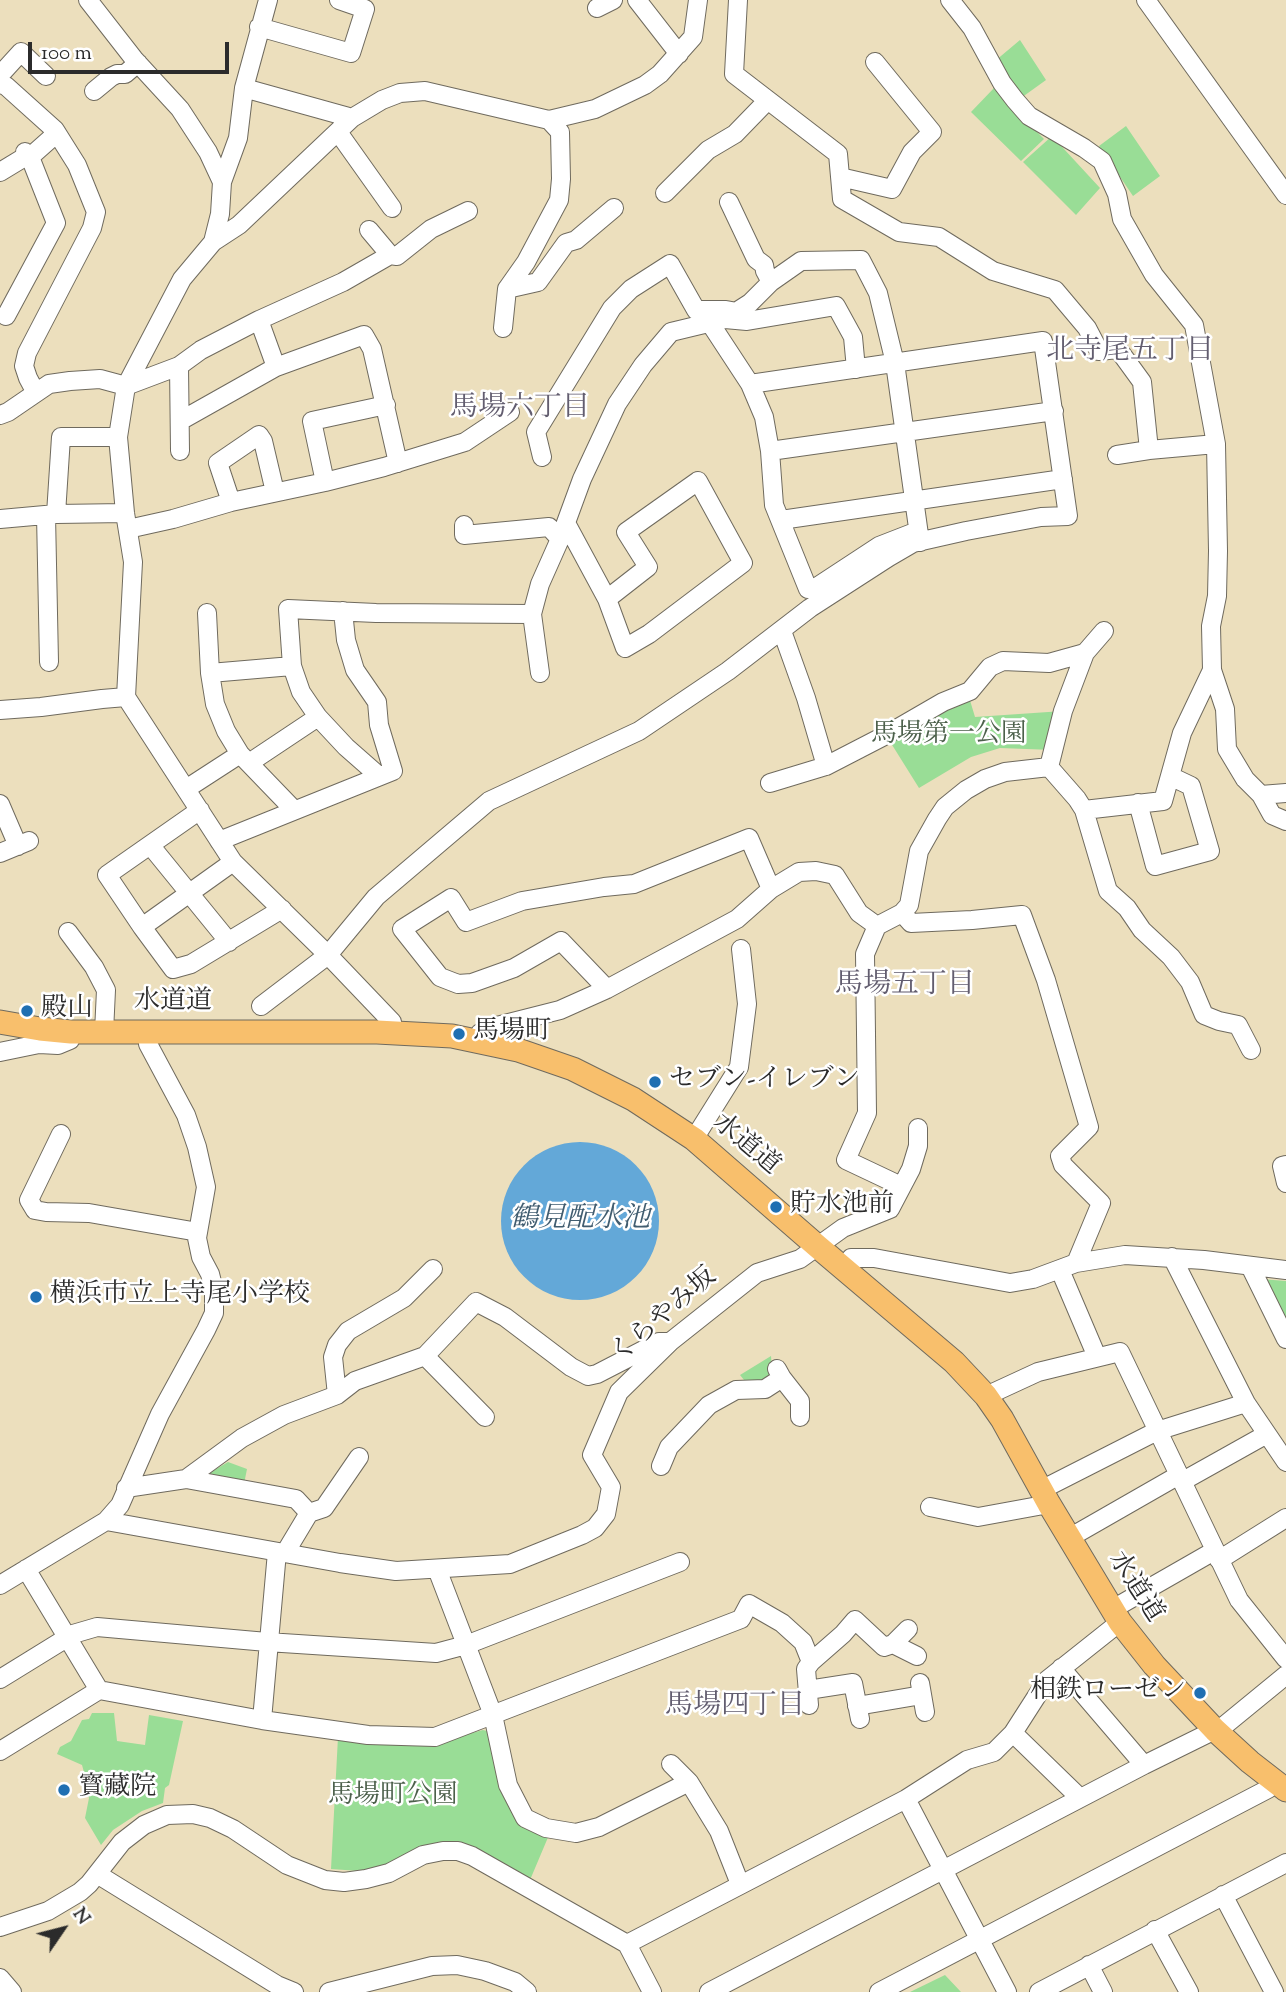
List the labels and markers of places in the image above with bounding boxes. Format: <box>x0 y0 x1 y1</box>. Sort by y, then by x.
place label: 殿山 <box>41 995 93 1027</box>
marker: 殿山 <box>19 1003 35 1019</box>
place label: 馬場町 <box>473 1018 551 1050</box>
marker: 馬場町 <box>451 1026 467 1042</box>
place label: セブン-イレブン <box>669 1066 860 1098</box>
marker: セブン-イレブン <box>647 1074 663 1090</box>
place label: 貯水池前 <box>790 1191 894 1223</box>
marker: 貯水池前 <box>768 1199 784 1215</box>
place label: 横浜市立上寺尾小学校 <box>50 1281 310 1313</box>
marker: 横浜市立上寺尾小学校 <box>28 1289 44 1305</box>
place label: 相鉄ローゼン <box>1030 1677 1186 1709</box>
marker: 相鉄ローゼン <box>1192 1685 1208 1701</box>
place label: 寳藏院 <box>78 1774 156 1806</box>
marker: 寳藏院 <box>56 1782 72 1798</box>

